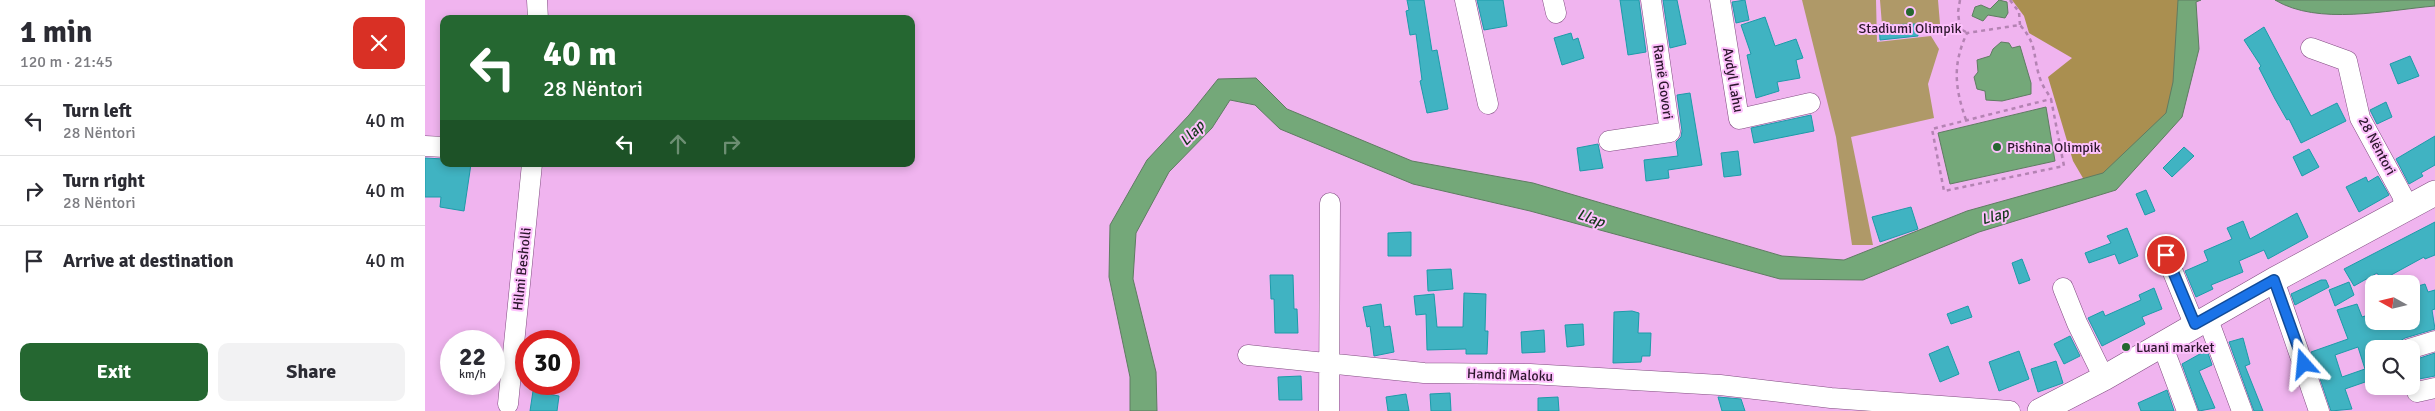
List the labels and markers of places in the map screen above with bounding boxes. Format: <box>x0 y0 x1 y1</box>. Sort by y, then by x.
marker: Stadiumi Olimpik <box>1904 6 1916 18</box>
place label: Stadiumi Olimpik <box>1858 20 1962 37</box>
place label: Pishina Olimpik <box>2007 139 2101 156</box>
marker: Pishina Olimpik <box>1991 141 2003 153</box>
pin <box>2145 234 2187 276</box>
place label: Luani market <box>2136 339 2214 356</box>
marker: Luani market <box>2120 341 2132 353</box>

